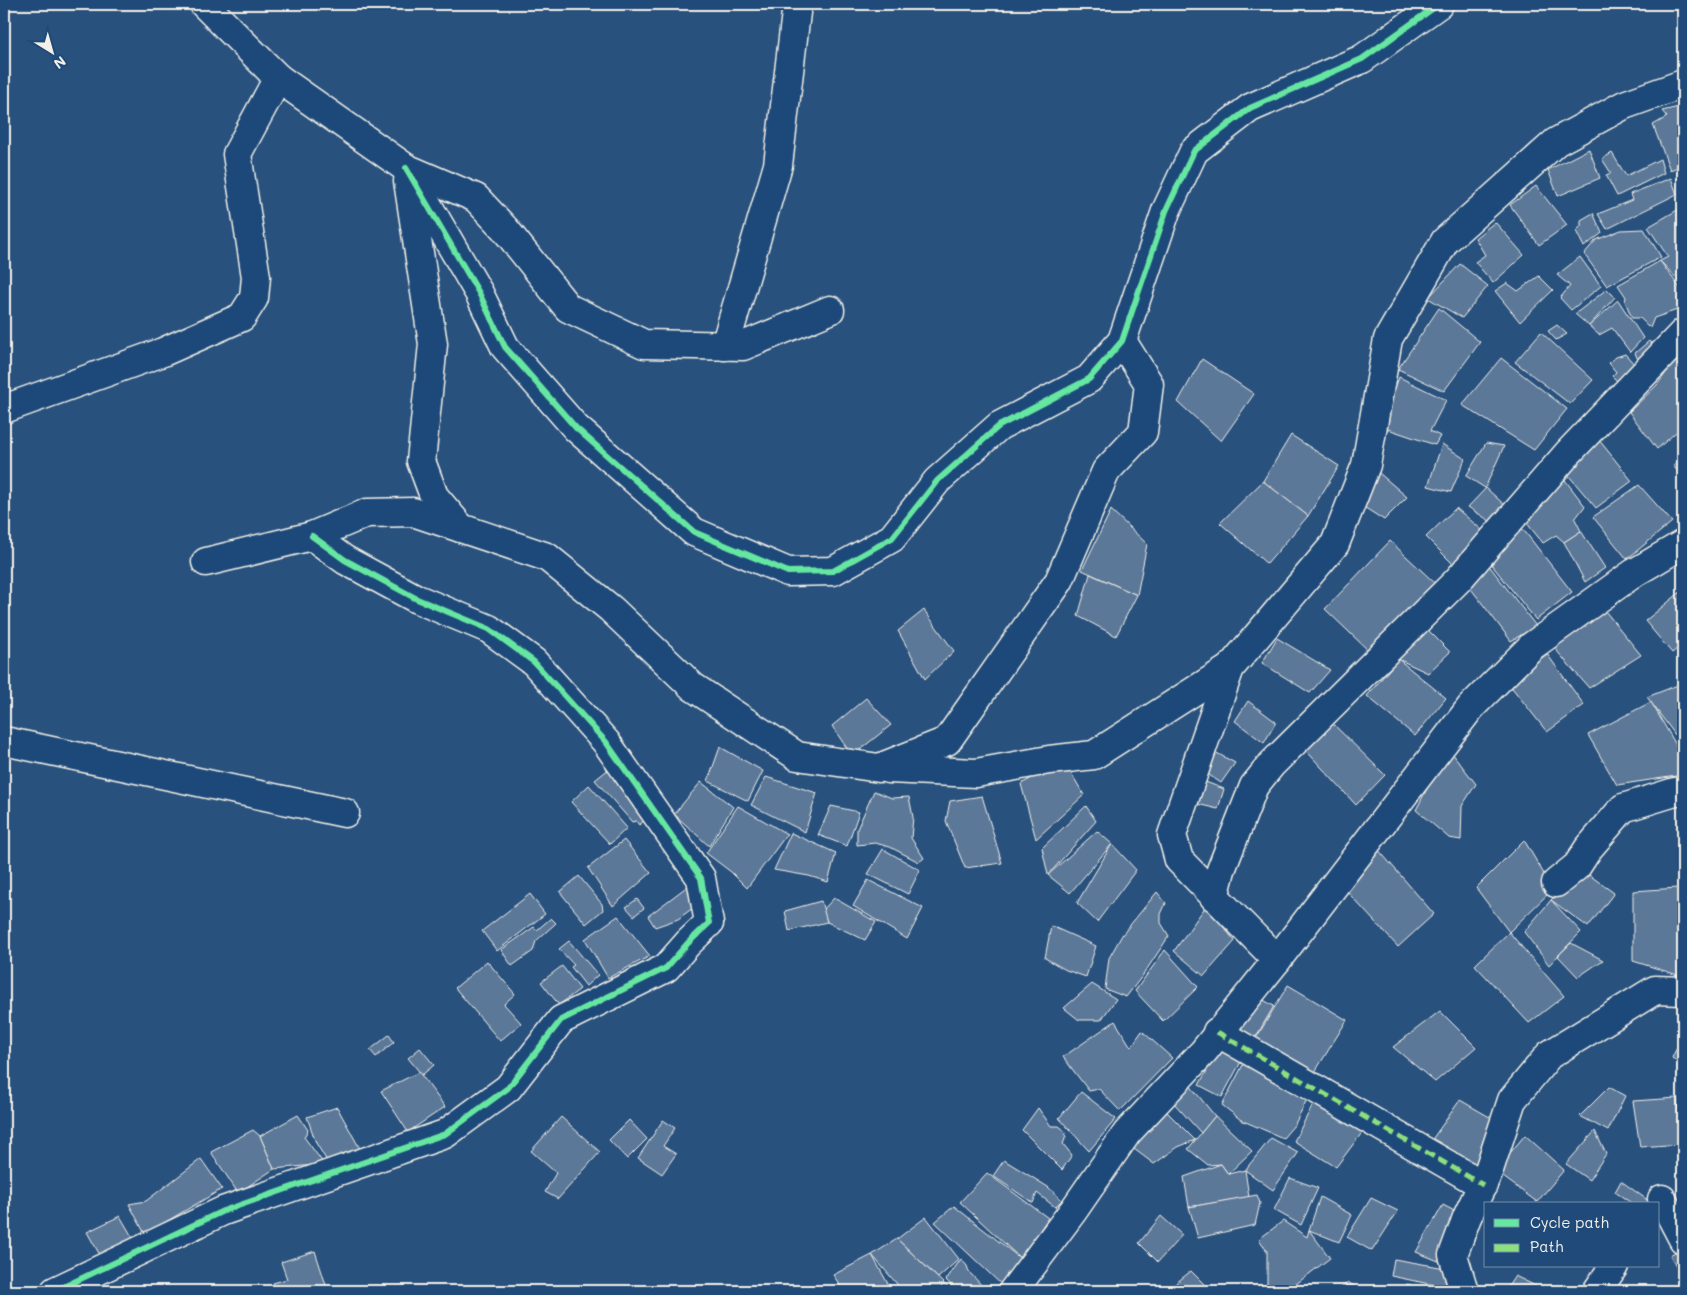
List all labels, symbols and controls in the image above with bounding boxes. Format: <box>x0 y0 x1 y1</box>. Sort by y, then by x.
north arrow <box>28 28 78 78</box>
text: N <box>50 52 70 74</box>
legend <box>1484 1202 1660 1268</box>
text: Cycle path <box>1530 1212 1609 1232</box>
text: Path <box>1530 1236 1564 1256</box>

